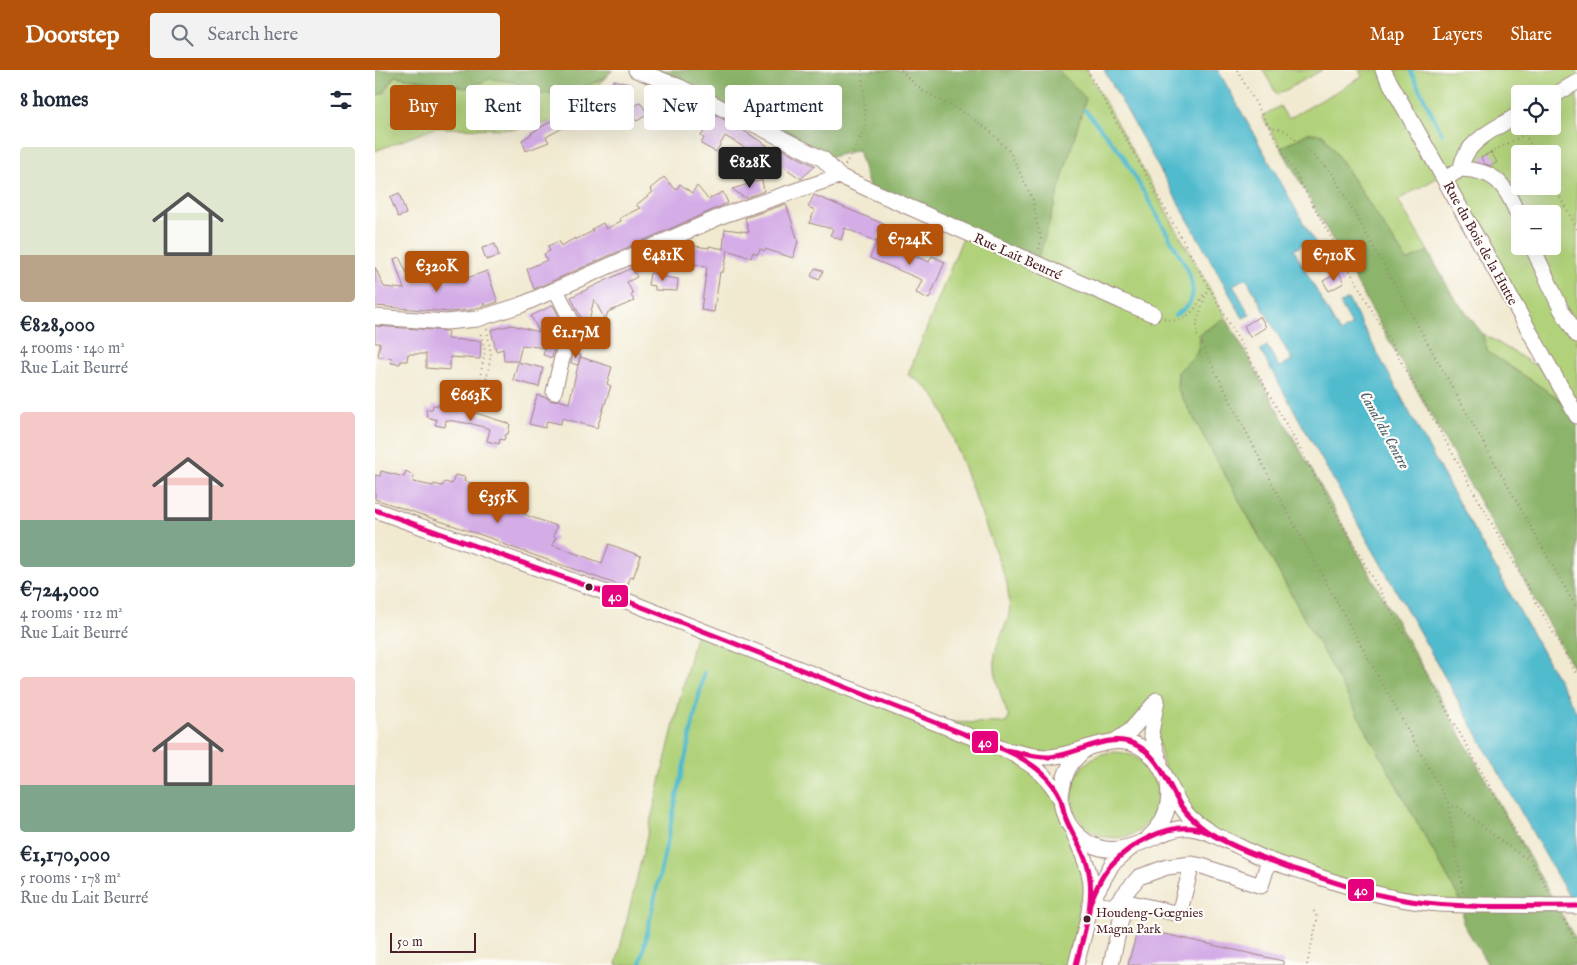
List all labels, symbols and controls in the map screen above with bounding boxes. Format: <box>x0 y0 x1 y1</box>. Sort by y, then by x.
search box <box>150 13 500 58</box>
text: Doorstep <box>25 20 120 51</box>
icon: search <box>168 21 196 49</box>
text: Search here <box>208 23 298 47</box>
text: Map <box>1370 24 1404 47</box>
text: Layers <box>1432 24 1483 47</box>
text: Share <box>1511 24 1552 47</box>
chip: Buy <box>390 85 456 130</box>
chip: Rent <box>466 85 540 130</box>
chip: Filters <box>550 85 634 130</box>
chip: New <box>644 85 715 130</box>
chip: Apartment <box>725 85 842 130</box>
map controls <box>1511 85 1561 255</box>
button: locate <box>1511 85 1561 135</box>
icon: filters <box>327 86 355 114</box>
text: 8 homes <box>20 87 88 114</box>
button: + <box>1511 145 1561 195</box>
pin: €828K <box>715 146 785 189</box>
text: €828K <box>730 153 771 173</box>
icon: home <box>143 179 233 269</box>
street label: Rue du Bois de la Hutte <box>1439 179 1522 309</box>
button: − <box>1511 205 1561 255</box>
pin: €724K <box>875 224 945 266</box>
street label: Rue Lait Beurré <box>971 229 1065 285</box>
text: €724K <box>888 230 932 250</box>
pin: €481K <box>628 240 698 282</box>
pin: €710K <box>1299 240 1369 282</box>
text: €481K <box>642 246 684 266</box>
text: €710K <box>1313 246 1355 266</box>
pin: €320K <box>402 250 472 293</box>
text: €320K <box>416 257 458 277</box>
text: €828,000 <box>20 312 95 339</box>
pin: €1.17M <box>535 316 617 359</box>
text: €1.17M <box>552 323 600 343</box>
text: 4 rooms · 140 m² <box>20 339 125 359</box>
text: Rue Lait Beurré <box>20 359 128 379</box>
pin: €663K <box>436 380 506 422</box>
text: €663K <box>451 386 491 406</box>
water label: Canal du Centre <box>1355 388 1414 472</box>
icon: home <box>143 444 233 534</box>
pin: €355K <box>463 482 533 524</box>
text: €355K <box>479 488 517 508</box>
text: €724,000 <box>20 577 99 604</box>
unlabelled marker <box>584 582 594 592</box>
line badge: 40 <box>601 584 629 608</box>
text: 40 <box>608 588 622 606</box>
text: 4 rooms · 112 m² <box>20 604 123 624</box>
text: Rue Lait Beurré <box>20 624 128 644</box>
icon: home <box>143 709 233 799</box>
line badge: 40 <box>971 730 999 754</box>
text: 40 <box>978 734 992 752</box>
text: €1,170,000 <box>20 842 110 869</box>
text: 5 rooms · 178 m² <box>20 869 121 889</box>
line badge: 40 <box>1347 878 1375 902</box>
text: 40 <box>1354 882 1368 900</box>
text: Rue du Lait Beurré <box>20 889 148 909</box>
place label: Houdeng-Gœgnies Magna Park <box>1096 905 1203 938</box>
marker: Houdeng-Gœgnies Magna Park <box>1082 914 1092 924</box>
scale bar <box>390 930 476 953</box>
text: 50 m <box>397 933 423 951</box>

